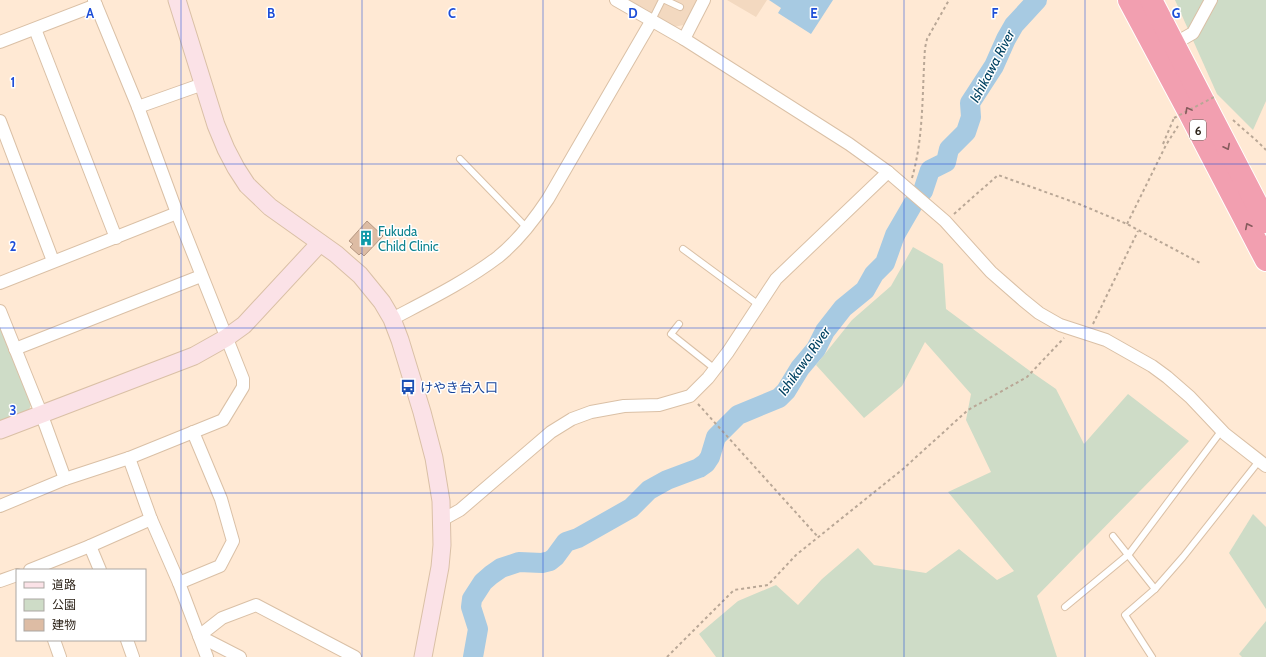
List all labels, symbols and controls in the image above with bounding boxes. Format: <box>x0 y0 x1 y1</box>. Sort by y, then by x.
text: A <box>86 5 95 21</box>
text: B <box>267 5 275 21</box>
text: C <box>448 5 456 21</box>
text: D <box>628 5 638 21</box>
text: E <box>810 5 818 21</box>
text: F <box>992 5 999 21</box>
text: G <box>1172 5 1181 21</box>
water label: Ishikawa River <box>965 26 1019 105</box>
text: 1 <box>11 74 15 90</box>
one-way arrow <box>1185 107 1193 115</box>
road number: 6 <box>1190 120 1206 140</box>
one-way arrow <box>1222 143 1230 150</box>
one-way arrow <box>1245 222 1253 230</box>
place label: Fukuda Child Clinic <box>378 223 439 254</box>
building icon: Fukuda Child Clinic <box>357 229 375 247</box>
text: 2 <box>10 238 17 254</box>
water label: Ishikawa River <box>774 323 835 399</box>
bus stop icon: けやき台入口 <box>399 378 417 396</box>
place label: けやき台入口 <box>420 379 498 395</box>
text: 3 <box>9 402 17 418</box>
legend <box>16 569 146 641</box>
text: 道路 <box>52 577 76 592</box>
text: 公園 <box>52 597 76 612</box>
text: 建物 <box>52 617 76 632</box>

